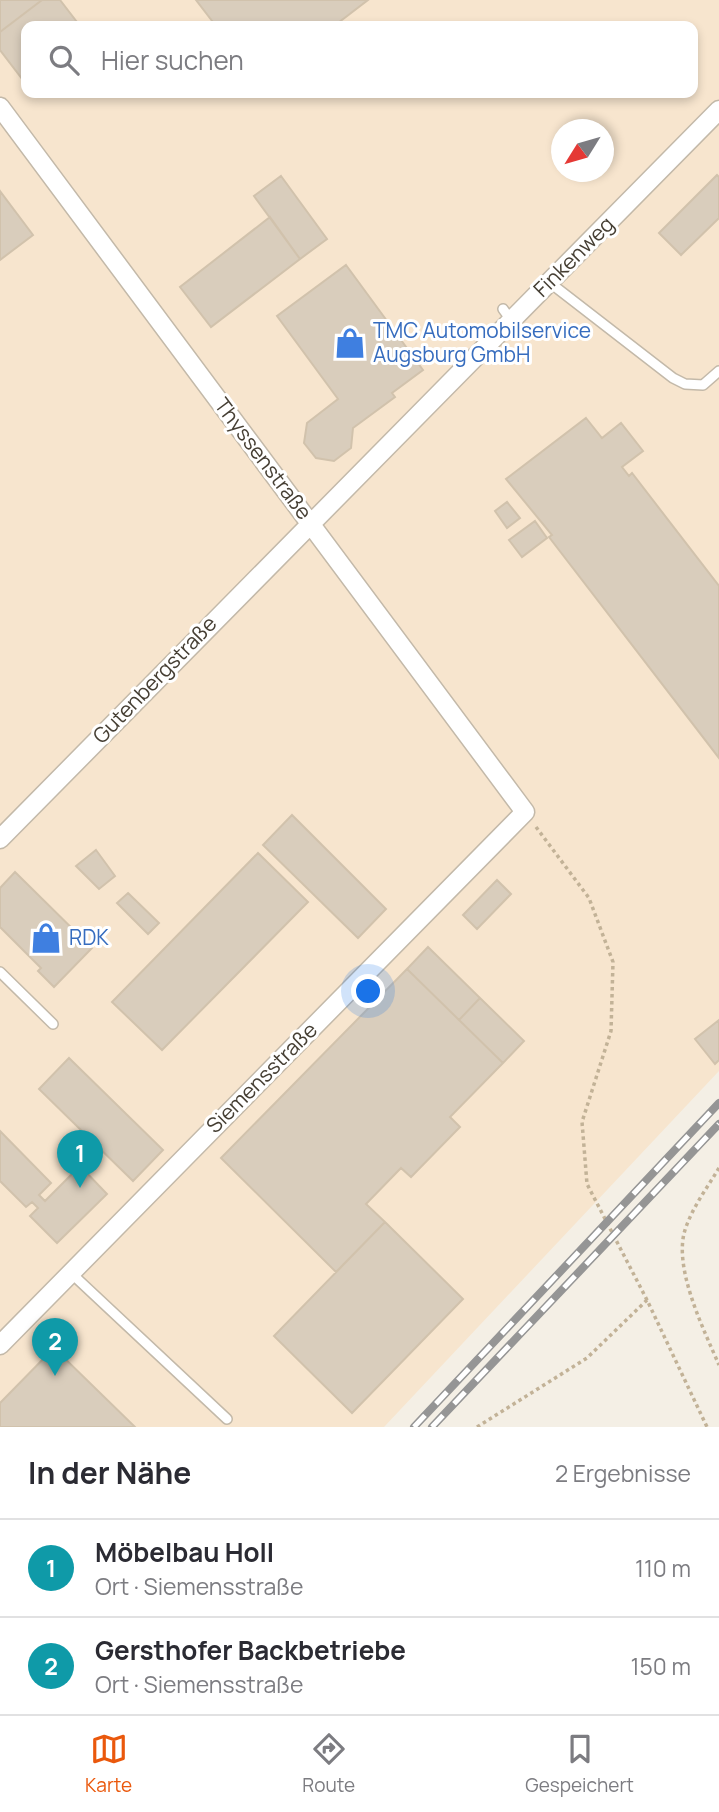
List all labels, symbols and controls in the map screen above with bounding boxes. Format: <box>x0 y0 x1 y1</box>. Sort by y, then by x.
search box <box>21 21 698 98</box>
icon: search <box>45 41 83 79</box>
text: Hier suchen <box>101 42 244 78</box>
north arrow <box>551 119 614 182</box>
street label: Finkenweg <box>527 210 620 303</box>
place label: TMC Automobilservice Augsburg GmbH <box>373 316 591 368</box>
shop icon: TMC Automobilservice Augsburg GmbH <box>333 326 367 360</box>
street label: Thyssenstraße <box>209 392 319 525</box>
street label: Gutenbergstraße <box>86 609 222 749</box>
shop icon: RDK <box>29 921 63 955</box>
place label: RDK <box>69 923 109 951</box>
your location <box>351 974 385 1008</box>
street label: Siemensstraße <box>200 1016 323 1139</box>
pin: 1 <box>57 1130 103 1188</box>
pin: 2 <box>32 1318 78 1376</box>
text: In der Nähe <box>28 1452 191 1493</box>
text: 2 Ergebnisse <box>555 1457 691 1489</box>
text: Möbelbau Holl <box>95 1534 274 1570</box>
text: 1 <box>46 1552 56 1584</box>
text: 110 m <box>635 1552 691 1584</box>
text: Ort · Siemensstraße <box>95 1570 304 1602</box>
text: Gersthofer Backbetriebe <box>95 1632 406 1668</box>
text: 2 <box>44 1650 58 1682</box>
text: 150 m <box>631 1650 691 1682</box>
text: Ort · Siemensstraße <box>95 1668 304 1700</box>
tab: Karte <box>85 1730 132 1798</box>
tab: Route <box>302 1730 355 1798</box>
tab: Gespeichert <box>525 1730 634 1798</box>

